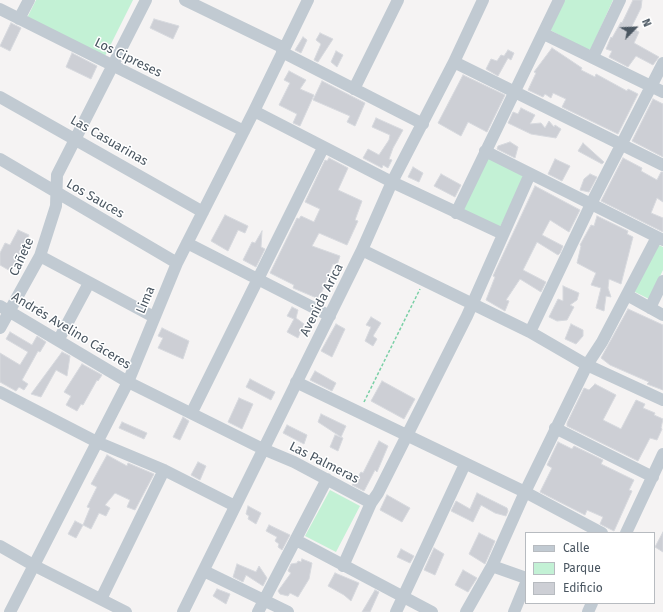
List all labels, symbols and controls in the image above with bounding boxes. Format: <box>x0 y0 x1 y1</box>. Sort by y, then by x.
north arrow <box>615 8 655 48</box>
text: N <box>639 17 654 29</box>
street label: Los Cipreses <box>92 35 164 81</box>
street label: Las Casuarinas <box>67 113 151 169</box>
street label: Los Sauces <box>63 176 127 222</box>
street label: Cañete <box>6 235 38 279</box>
street label: Avenida Arica <box>297 261 347 339</box>
street label: Lima <box>133 284 159 316</box>
street label: Andrés Avelino Cáceres <box>9 289 133 373</box>
street label: Las Palmeras <box>287 439 361 487</box>
legend <box>525 532 655 604</box>
text: Calle <box>563 541 590 555</box>
text: Parque <box>563 561 601 575</box>
text: Edificio <box>563 581 603 595</box>

